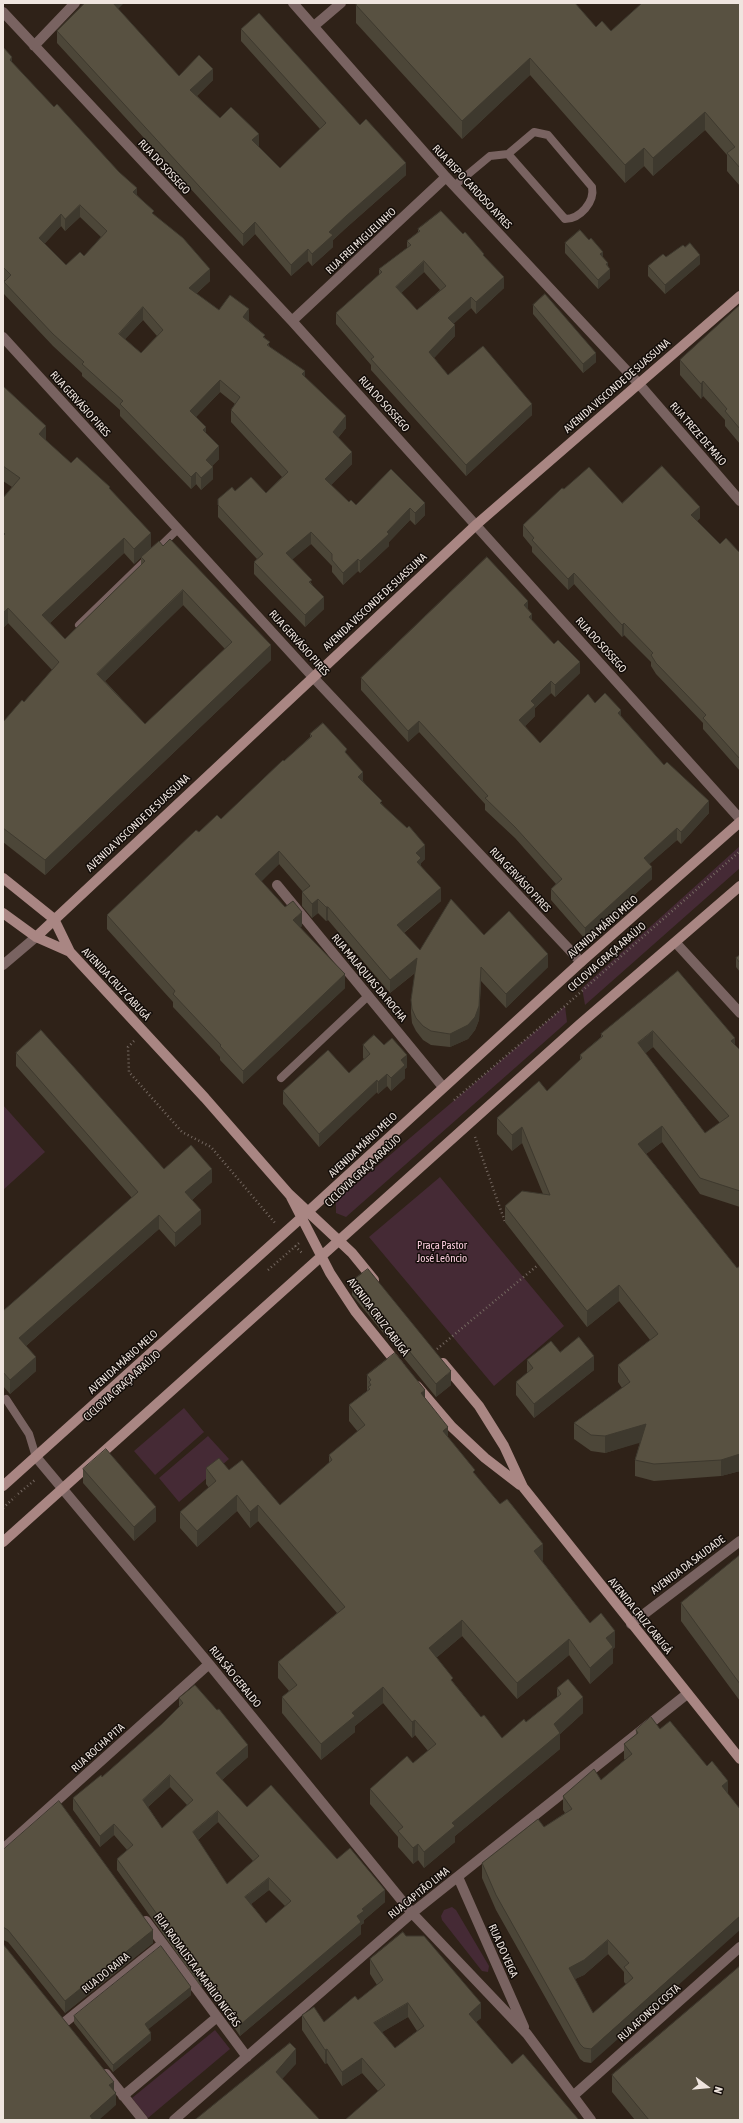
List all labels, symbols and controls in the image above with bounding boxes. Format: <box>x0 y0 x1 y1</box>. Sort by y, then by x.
street label: RUA DO SOSSEGO <box>135 137 193 197</box>
street label: RUA BISPO CARDOSO AYRES <box>430 142 514 232</box>
street label: RUA FREI MIGUELINHO <box>323 205 399 277</box>
street label: AVENIDA VISCONDE DE SUASSUNA <box>561 336 673 436</box>
street label: RUA GERVÁSIO PIRES <box>47 368 113 440</box>
street label: RUA DO SOSSEGO <box>356 373 412 435</box>
street label: RUA TREZE DE MAIO <box>667 400 729 468</box>
street label: AVENIDA VISCONDE DE SUASSUNA <box>320 550 430 654</box>
street label: RUA GERVÁSIO PIRES <box>266 607 332 679</box>
street label: RUA DO SOSSEGO <box>573 614 629 676</box>
street label: AVENIDA VISCONDE DE SUASSUNA <box>83 771 193 875</box>
street label: RUA GERVÁSIO PIRES <box>487 845 553 915</box>
street label: AVENIDA MÁRIO MELO <box>565 893 641 961</box>
street label: CICLOVIA GRAÇA ARAÚJO <box>565 919 649 995</box>
street label: RUA MALAQUIAS DA ROCHA <box>329 932 409 1024</box>
street label: AVENIDA CRUZ CABUGÁ <box>79 945 153 1023</box>
street label: AVENIDA MÁRIO MELO <box>326 1110 400 1180</box>
street label: CICLOVIA GRAÇA ARAÚJO <box>322 1132 404 1210</box>
park label: Praça Pastor José Leôncio <box>417 1239 467 1265</box>
street label: AVENIDA CRUZ CABUGÁ <box>344 1275 412 1359</box>
street label: AVENIDA MÁRIO MELO <box>85 1327 161 1397</box>
street label: CICLOVIA GRAÇA ARAÚJO <box>81 1348 163 1424</box>
street label: AVENIDA DA SAUDADE <box>648 1533 728 1597</box>
street label: AVENIDA CRUZ CABUGÁ <box>605 1575 675 1657</box>
street label: RUA SÃO GERALDO <box>206 1644 264 1710</box>
street label: RUA ROCHA PITA <box>69 1721 127 1775</box>
street label: RUA CAPITÃO LIMA <box>386 1864 452 1922</box>
street label: RUA RADIALISTA AMARÍLIO NICÉAS <box>151 1911 243 2029</box>
street label: RUA DO VEIGA <box>485 1922 521 1980</box>
street label: RUA DO RAIRA <box>79 1950 133 1996</box>
street label: RUA AFONSO COSTA <box>615 1981 683 2045</box>
north arrow <box>687 2067 727 2107</box>
text: N <box>712 2086 725 2095</box>

